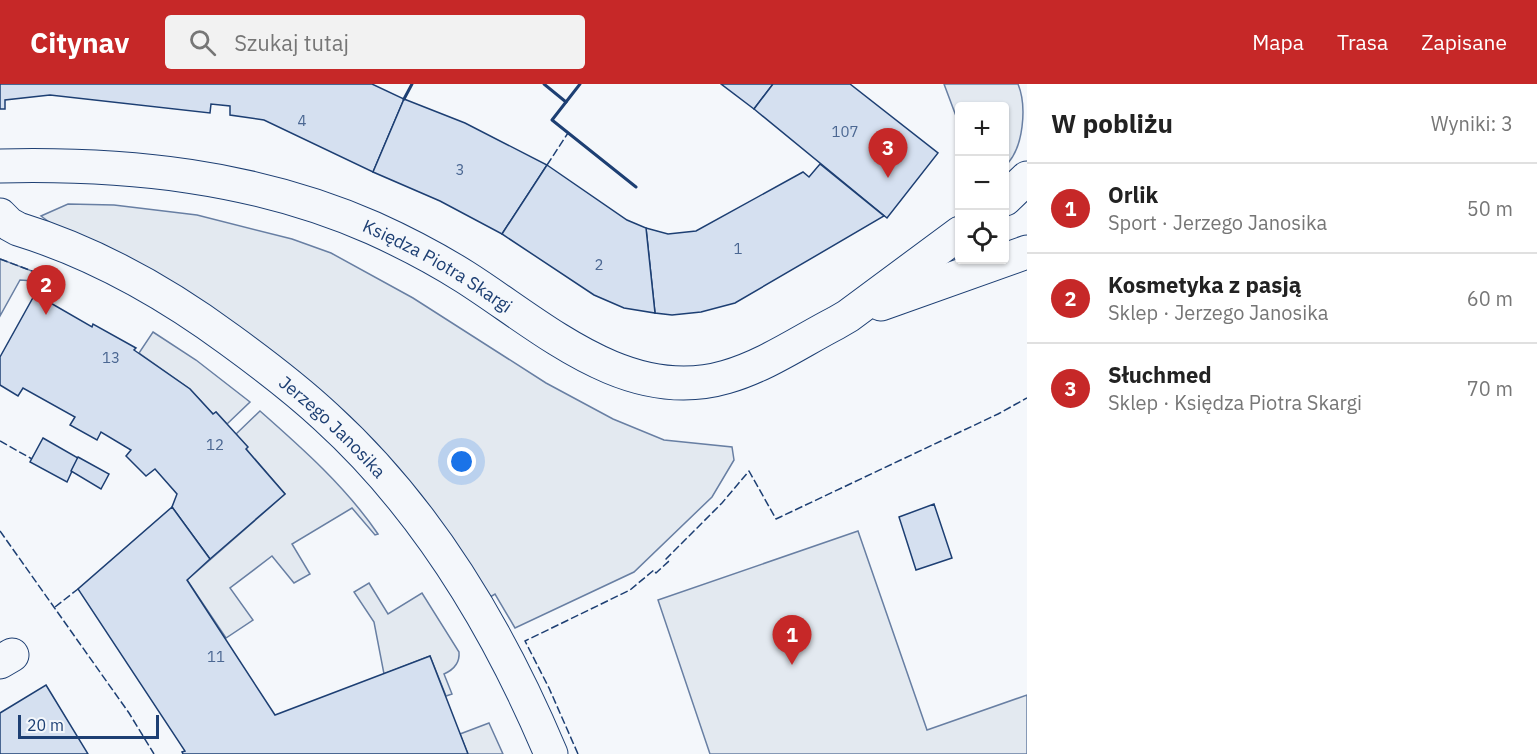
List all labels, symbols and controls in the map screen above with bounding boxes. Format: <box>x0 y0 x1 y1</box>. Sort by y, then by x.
search box <box>165 15 585 69</box>
text: Citynav <box>30 24 129 61</box>
icon: search <box>186 26 219 59</box>
text: Szukaj tutaj <box>234 28 349 57</box>
text: Mapa <box>1252 28 1304 56</box>
text: Trasa <box>1337 28 1388 56</box>
text: Zapisane <box>1421 28 1507 56</box>
map controls <box>955 102 1009 264</box>
button: + <box>955 102 1009 156</box>
text: W pobliżu <box>1051 106 1173 140</box>
text: Wyniki: 3 <box>1431 110 1513 137</box>
house number: 4 <box>297 111 307 130</box>
house number: 107 <box>831 122 859 141</box>
pin: 3 <box>868 128 908 178</box>
button: − <box>955 156 1009 210</box>
house number: 3 <box>455 160 465 179</box>
text: Orlik <box>1108 180 1158 209</box>
text: 1 <box>1065 195 1077 222</box>
text: 50 m <box>1467 195 1513 222</box>
text: Sport · Jerzego Janosika <box>1108 209 1327 236</box>
button: locate <box>955 210 1009 264</box>
street label: Księdza Piotra Skargi <box>359 214 517 317</box>
house number: 1 <box>733 239 743 258</box>
house number: 2 <box>594 255 604 274</box>
pin: 2 <box>26 266 66 315</box>
text: Kosmetyka z pasją <box>1108 270 1301 299</box>
text: 2 <box>1065 285 1077 312</box>
text: 60 m <box>1467 285 1513 312</box>
text: Sklep · Jerzego Janosika <box>1108 299 1328 326</box>
house number: 13 <box>102 348 120 367</box>
text: Słuchmed <box>1108 360 1212 389</box>
street label: Jerzego Janosika <box>275 370 391 483</box>
text: 3 <box>1065 375 1077 402</box>
text: 70 m <box>1467 375 1513 402</box>
text: Sklep · Księdza Piotra Skargi <box>1108 389 1362 416</box>
house number: 12 <box>206 435 224 454</box>
your location <box>447 447 476 476</box>
pin: 1 <box>772 616 812 665</box>
house number: 11 <box>207 647 225 666</box>
scale bar <box>18 712 159 740</box>
text: 20 m <box>27 715 64 735</box>

